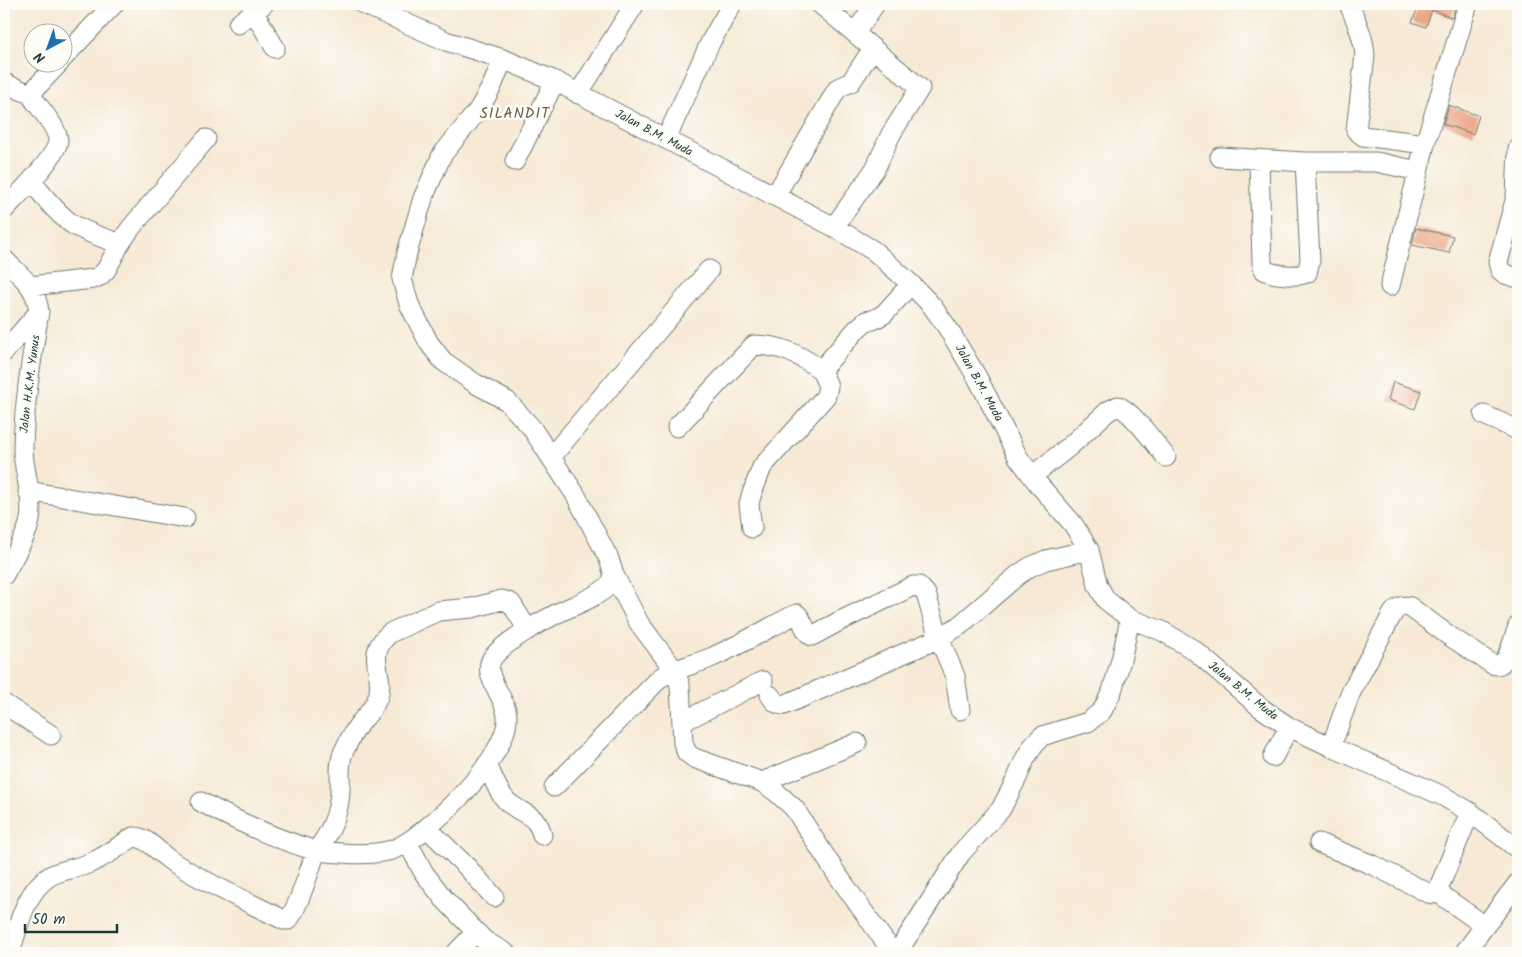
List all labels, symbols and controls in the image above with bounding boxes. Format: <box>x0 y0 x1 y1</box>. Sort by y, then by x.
north arrow <box>22 22 72 72</box>
text: N <box>29 46 51 68</box>
district label: SILANDIT <box>480 102 551 126</box>
street label: Jalan B.M. Muda <box>612 105 697 162</box>
street label: Jalan H.K.M. Yunus <box>15 334 45 434</box>
street label: Jalan B.M. Muda <box>950 341 1008 425</box>
street label: Jalan B.M. Muda <box>1204 657 1282 726</box>
scale bar <box>25 902 118 934</box>
text: 50 m <box>32 908 66 932</box>

